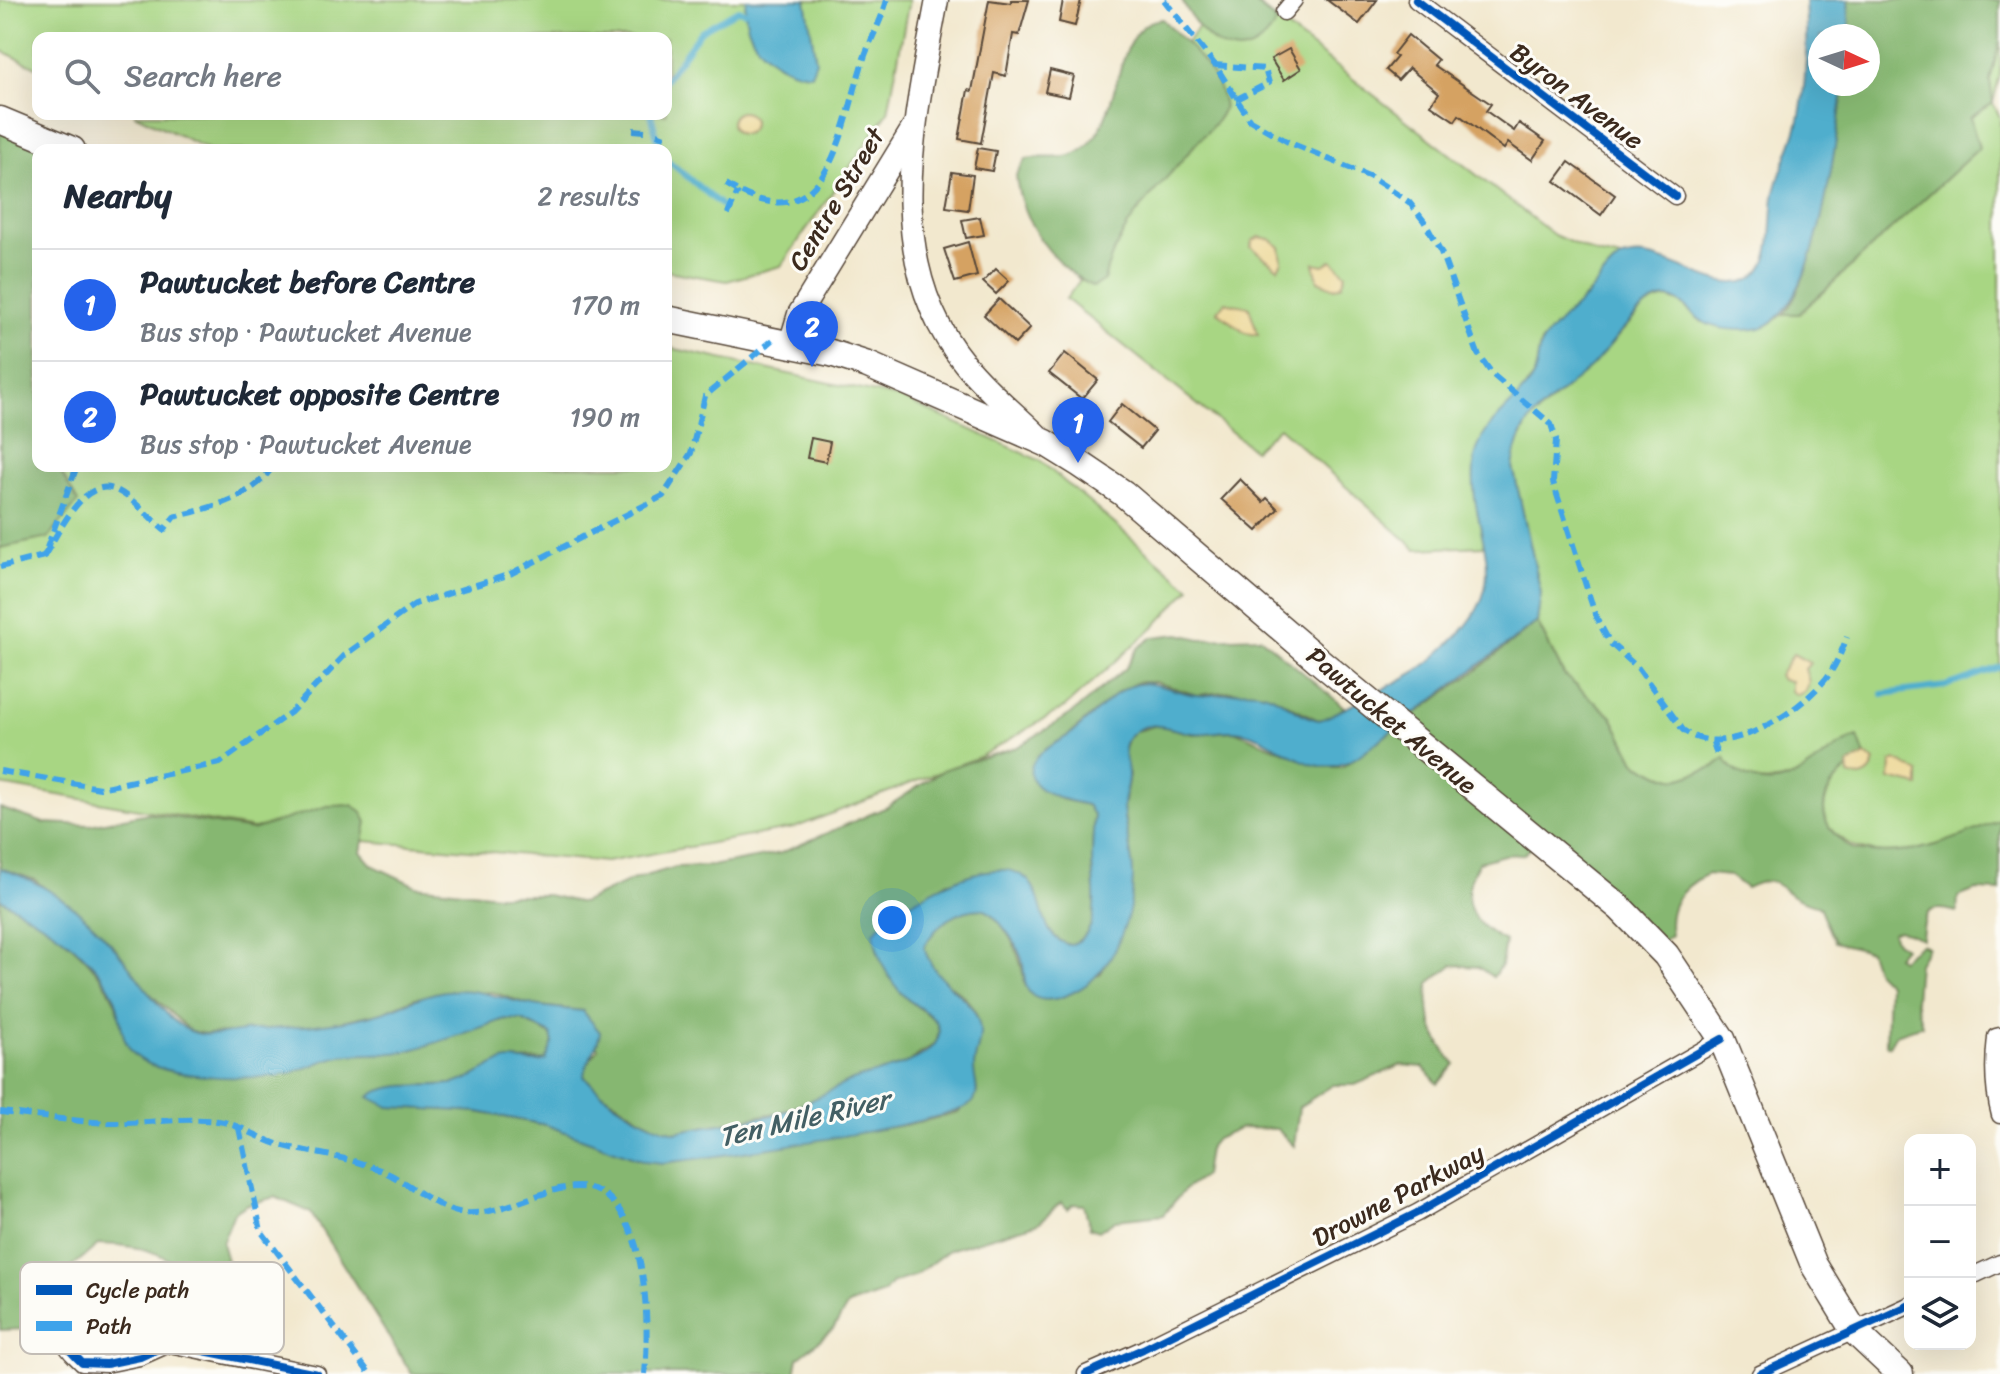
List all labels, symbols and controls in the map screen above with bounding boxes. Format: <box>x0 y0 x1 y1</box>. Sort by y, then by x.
north arrow <box>1808 24 1880 96</box>
street label: Byron Avenue <box>1500 30 1654 162</box>
search box <box>32 32 672 120</box>
text: Search here <box>124 49 282 103</box>
icon: search <box>60 54 104 98</box>
street label: Centre Street <box>775 117 898 280</box>
text: Nearby <box>64 166 172 226</box>
text: 2 results <box>538 173 640 219</box>
text: Pawtucket before Centre <box>140 255 475 309</box>
text: 1 <box>84 282 96 328</box>
text: 170 m <box>571 282 640 328</box>
pin: 2 <box>786 301 838 367</box>
text: Bus stop · Pawtucket Avenue <box>140 309 471 355</box>
text: Pawtucket opposite Centre <box>140 367 499 421</box>
text: 2 <box>82 394 98 440</box>
text: 190 m <box>570 394 640 440</box>
pin: 1 <box>1052 397 1104 463</box>
text: Bus stop · Pawtucket Avenue <box>140 421 471 467</box>
street label: Pawtucket Avenue <box>1296 634 1489 806</box>
your location <box>872 900 912 940</box>
water label: Ten Mile River <box>714 1073 899 1161</box>
street label: Drowne Parkway <box>1304 1130 1493 1260</box>
map controls <box>1904 1134 1976 1350</box>
button: + <box>1904 1134 1976 1206</box>
button: − <box>1904 1206 1976 1278</box>
legend <box>20 1262 284 1354</box>
text: Cycle path <box>86 1271 189 1310</box>
button: layers <box>1904 1278 1976 1350</box>
text: Path <box>86 1307 132 1346</box>

